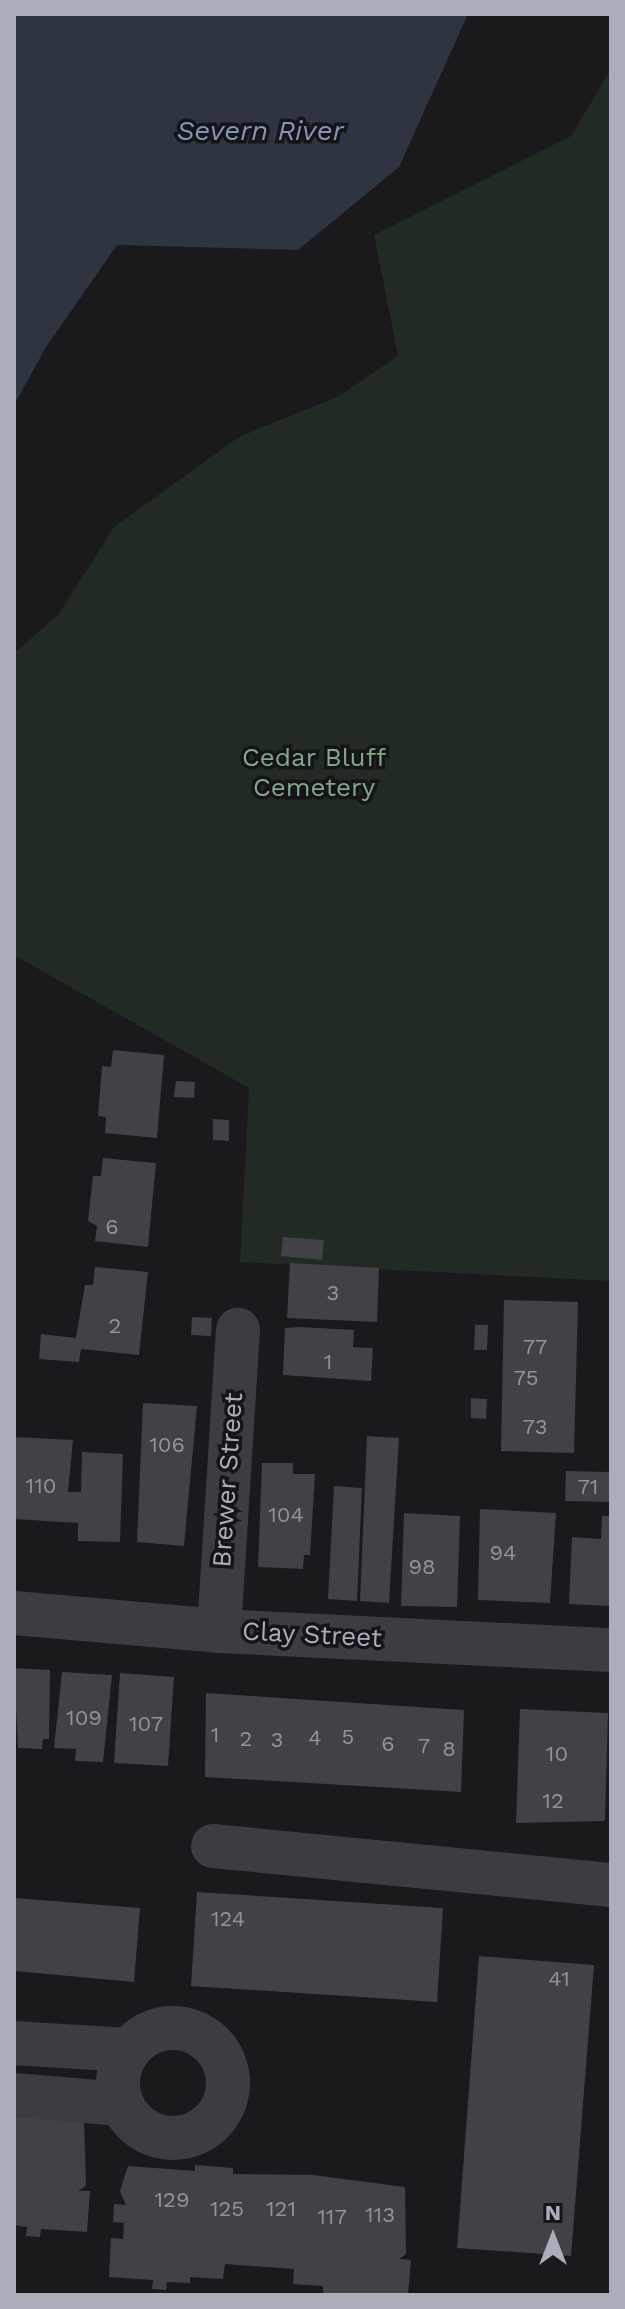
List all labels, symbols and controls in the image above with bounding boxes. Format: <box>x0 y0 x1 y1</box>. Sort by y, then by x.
water label: Severn River <box>176 114 344 148</box>
park label: Cedar Bluff Cemetery <box>242 742 386 804</box>
house number: 6 <box>105 1214 119 1240</box>
house number: 3 <box>327 1280 339 1306</box>
house number: 2 <box>109 1313 121 1339</box>
house number: 77 <box>523 1334 547 1360</box>
house number: 1 <box>324 1349 332 1375</box>
house number: 75 <box>513 1365 539 1391</box>
street label: Brewer Street <box>206 1391 250 1569</box>
house number: 73 <box>522 1414 548 1440</box>
house number: 106 <box>149 1432 185 1458</box>
house number: 110 <box>26 1473 56 1499</box>
house number: 71 <box>578 1474 598 1500</box>
house number: 104 <box>268 1502 304 1528</box>
house number: 94 <box>489 1540 517 1566</box>
house number: 98 <box>408 1554 436 1580</box>
street label: Clay Street <box>241 1616 383 1654</box>
house number: 109 <box>66 1705 102 1731</box>
house number: 107 <box>129 1711 163 1737</box>
house number: 1 <box>211 1722 219 1748</box>
house number: 5 <box>342 1724 354 1750</box>
house number: 4 <box>308 1725 322 1751</box>
house number: 2 <box>240 1726 252 1752</box>
house number: 3 <box>271 1727 283 1753</box>
house number: 6 <box>381 1731 395 1757</box>
house number: 7 <box>418 1733 430 1759</box>
house number: 8 <box>442 1736 456 1762</box>
house number: 10 <box>546 1741 568 1767</box>
house number: 12 <box>542 1788 564 1814</box>
house number: 124 <box>211 1906 245 1932</box>
house number: 41 <box>548 1966 570 1992</box>
house number: 129 <box>155 2187 189 2213</box>
house number: 125 <box>210 2196 244 2222</box>
house number: 121 <box>266 2196 296 2222</box>
north arrow <box>513 2197 593 2277</box>
text: N <box>545 2200 561 2225</box>
house number: 113 <box>365 2202 395 2228</box>
house number: 117 <box>317 2204 347 2230</box>

